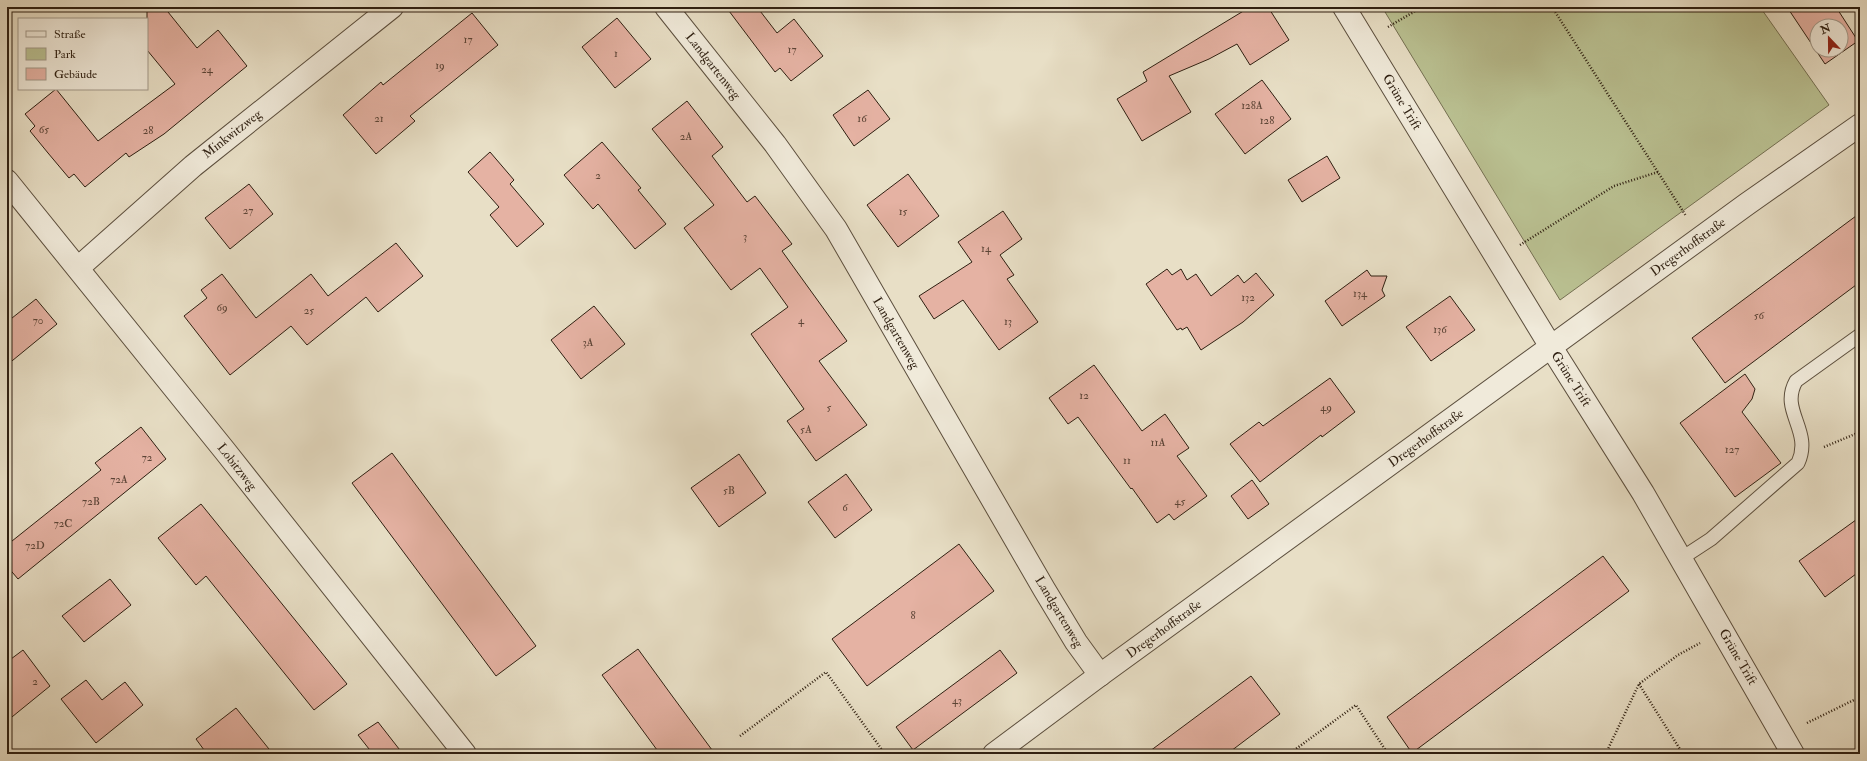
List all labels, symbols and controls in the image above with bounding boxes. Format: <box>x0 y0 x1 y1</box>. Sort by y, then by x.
legend <box>18 18 148 90</box>
north arrow <box>1809 18 1849 58</box>
text: N <box>1818 21 1834 37</box>
text: Straße <box>54 27 85 42</box>
street label: Landgartenweg <box>682 29 744 103</box>
house number: 17 <box>464 33 472 46</box>
house number: 17 <box>788 43 796 56</box>
text: Park <box>54 47 76 62</box>
house number: 1 <box>614 47 618 60</box>
house number: 19 <box>435 59 445 72</box>
house number: 24 <box>201 63 214 76</box>
text: Gebäude <box>54 67 97 82</box>
street label: Grüne Trift <box>1379 71 1425 133</box>
house number: 128A <box>1241 99 1263 112</box>
street label: Minkwitzweg <box>199 106 265 162</box>
house number: 21 <box>374 112 384 125</box>
house number: 16 <box>857 112 868 125</box>
house number: 128 <box>1260 114 1274 127</box>
house number: 65 <box>39 123 49 136</box>
house number: 28 <box>143 124 153 137</box>
house number: 2A <box>680 130 692 143</box>
house number: 2 <box>595 169 601 182</box>
house number: 27 <box>243 204 253 217</box>
house number: 15 <box>899 205 908 218</box>
street label: Dregerhoffstraße <box>1647 214 1729 280</box>
house number: 3 <box>743 230 747 243</box>
house number: 14 <box>981 242 992 255</box>
house number: 134 <box>1353 287 1368 300</box>
house number: 132 <box>1241 291 1255 304</box>
street label: Landgartenweg <box>869 294 923 372</box>
house number: 69 <box>216 301 228 314</box>
house number: 25 <box>304 304 314 317</box>
house number: 56 <box>1754 309 1766 322</box>
house number: 70 <box>33 314 44 327</box>
house number: 4 <box>798 314 805 327</box>
house number: 13 <box>1004 315 1012 328</box>
house number: 136 <box>1433 323 1448 336</box>
house number: 3A <box>582 336 594 349</box>
street label: Grüne Trift <box>1548 348 1594 410</box>
house number: 12 <box>1079 389 1089 402</box>
house number: 5 <box>827 401 832 414</box>
house number: 49 <box>1320 401 1332 414</box>
street label: Dregerhoffstraße <box>1385 405 1467 471</box>
house number: 5A <box>800 423 812 436</box>
house number: 11A <box>1151 436 1165 449</box>
street label: Lobitzweg <box>214 440 261 494</box>
house number: 127 <box>1725 443 1739 456</box>
house number: 72 <box>142 451 153 464</box>
house number: 11 <box>1123 454 1131 467</box>
house number: 72A <box>110 473 128 486</box>
house number: 5B <box>723 484 735 497</box>
house number: 72B <box>82 495 100 508</box>
house number: 45 <box>1175 495 1186 508</box>
house number: 6 <box>842 501 849 514</box>
house number: 72C <box>54 517 72 530</box>
house number: 72D <box>25 539 45 552</box>
street label: Landgartenweg <box>1031 573 1087 651</box>
street label: Dregerhoffstraße <box>1123 596 1205 662</box>
house number: 8 <box>910 609 916 622</box>
street label: Grüne Trift <box>1715 626 1761 688</box>
house number: 2 <box>32 675 38 688</box>
house number: 43 <box>952 694 962 707</box>

